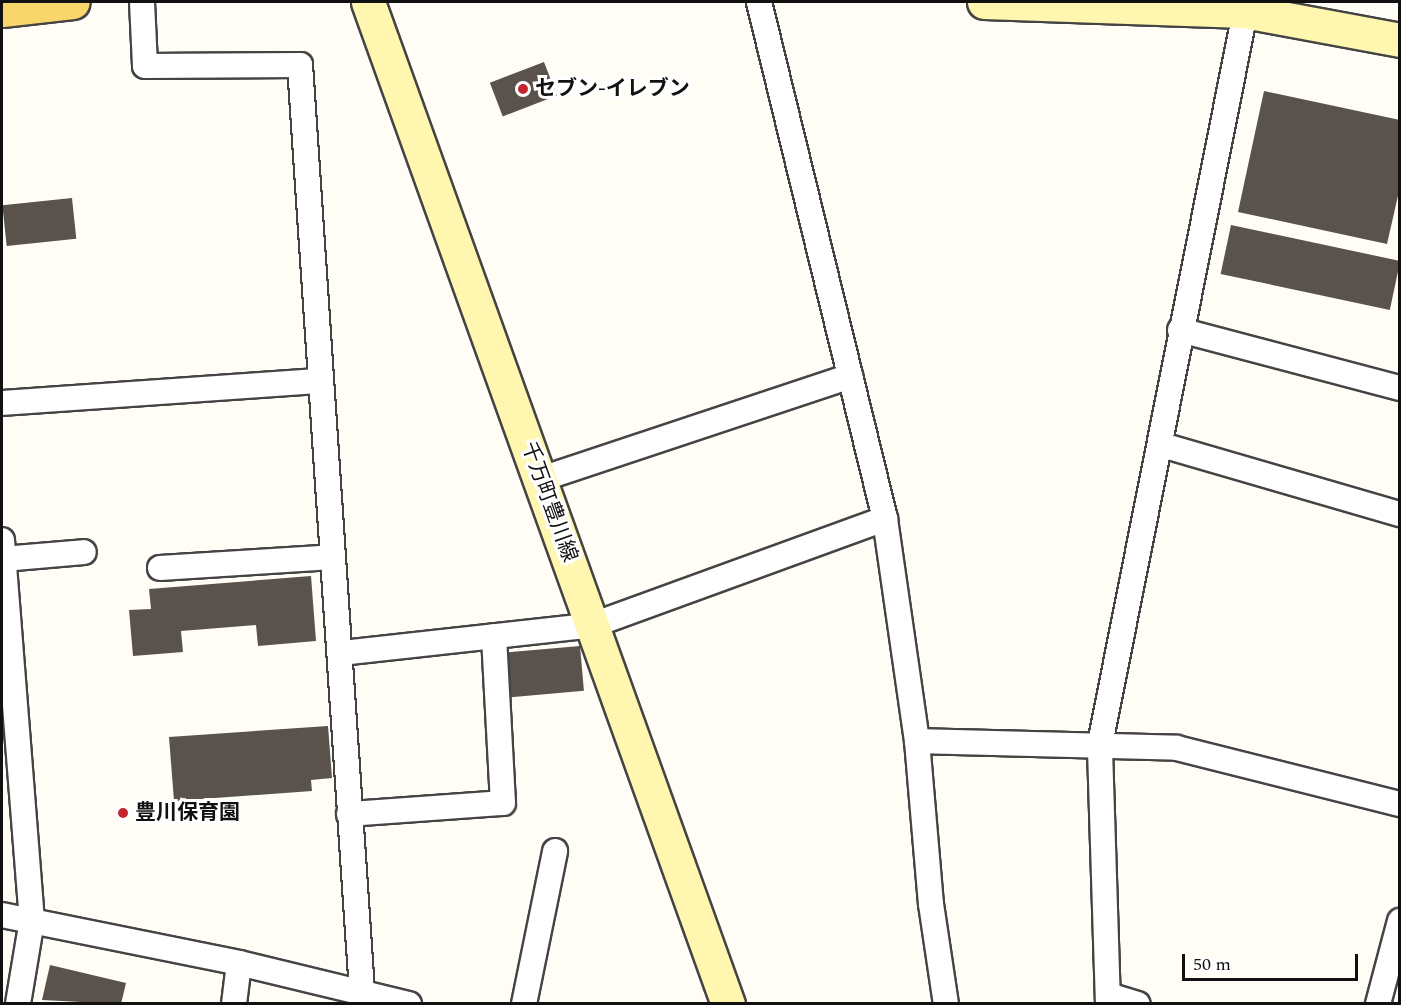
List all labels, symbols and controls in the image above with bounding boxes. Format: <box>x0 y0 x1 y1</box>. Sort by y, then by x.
place label: セブン-イレブン <box>535 76 690 102</box>
marker: セブン-イレブン <box>516 82 530 96</box>
street label: 千万町豊川線 <box>516 438 582 566</box>
place label: 豊川保育園 <box>135 800 240 826</box>
marker: 豊川保育園 <box>116 806 130 820</box>
scale bar <box>1185 942 1360 980</box>
text: 50 m <box>1193 951 1231 978</box>

